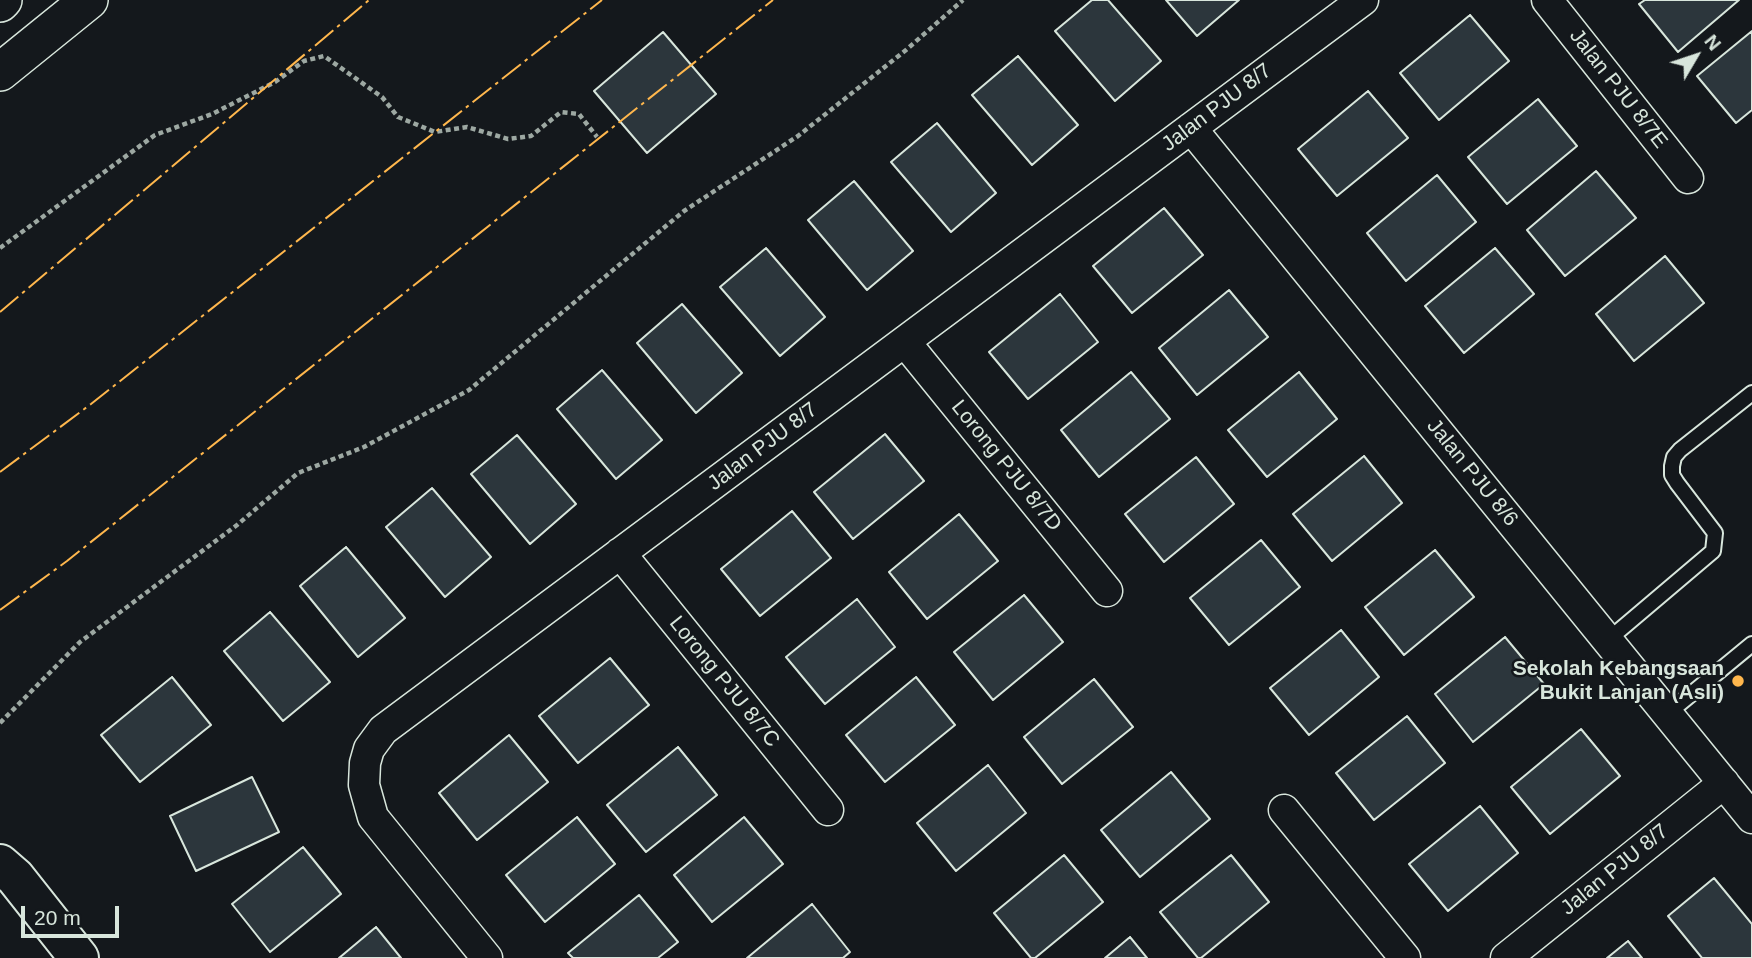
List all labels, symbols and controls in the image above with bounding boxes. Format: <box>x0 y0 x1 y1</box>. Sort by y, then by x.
north arrow <box>1661 21 1731 91</box>
street label: Jalan PJU 8/7E <box>1564 24 1672 154</box>
text: N <box>1700 31 1725 54</box>
street label: Jalan PJU 8/7 <box>1157 59 1277 157</box>
street label: Lorong PJU 8/7D <box>946 395 1066 537</box>
street label: Jalan PJU 8/7 <box>703 398 823 496</box>
street label: Jalan PJU 8/6 <box>1421 414 1523 532</box>
street label: Lorong PJU 8/7C <box>664 611 784 753</box>
place label: Sekolah Kebangsaan Bukit Lanjan (Asli) <box>1513 656 1724 706</box>
marker: Sekolah Kebangsaan Bukit Lanjan (Asli) <box>1730 673 1746 689</box>
street label: Jalan PJU 8/7 <box>1556 819 1674 921</box>
scale bar <box>24 892 122 936</box>
text: 20 m <box>34 906 81 929</box>

